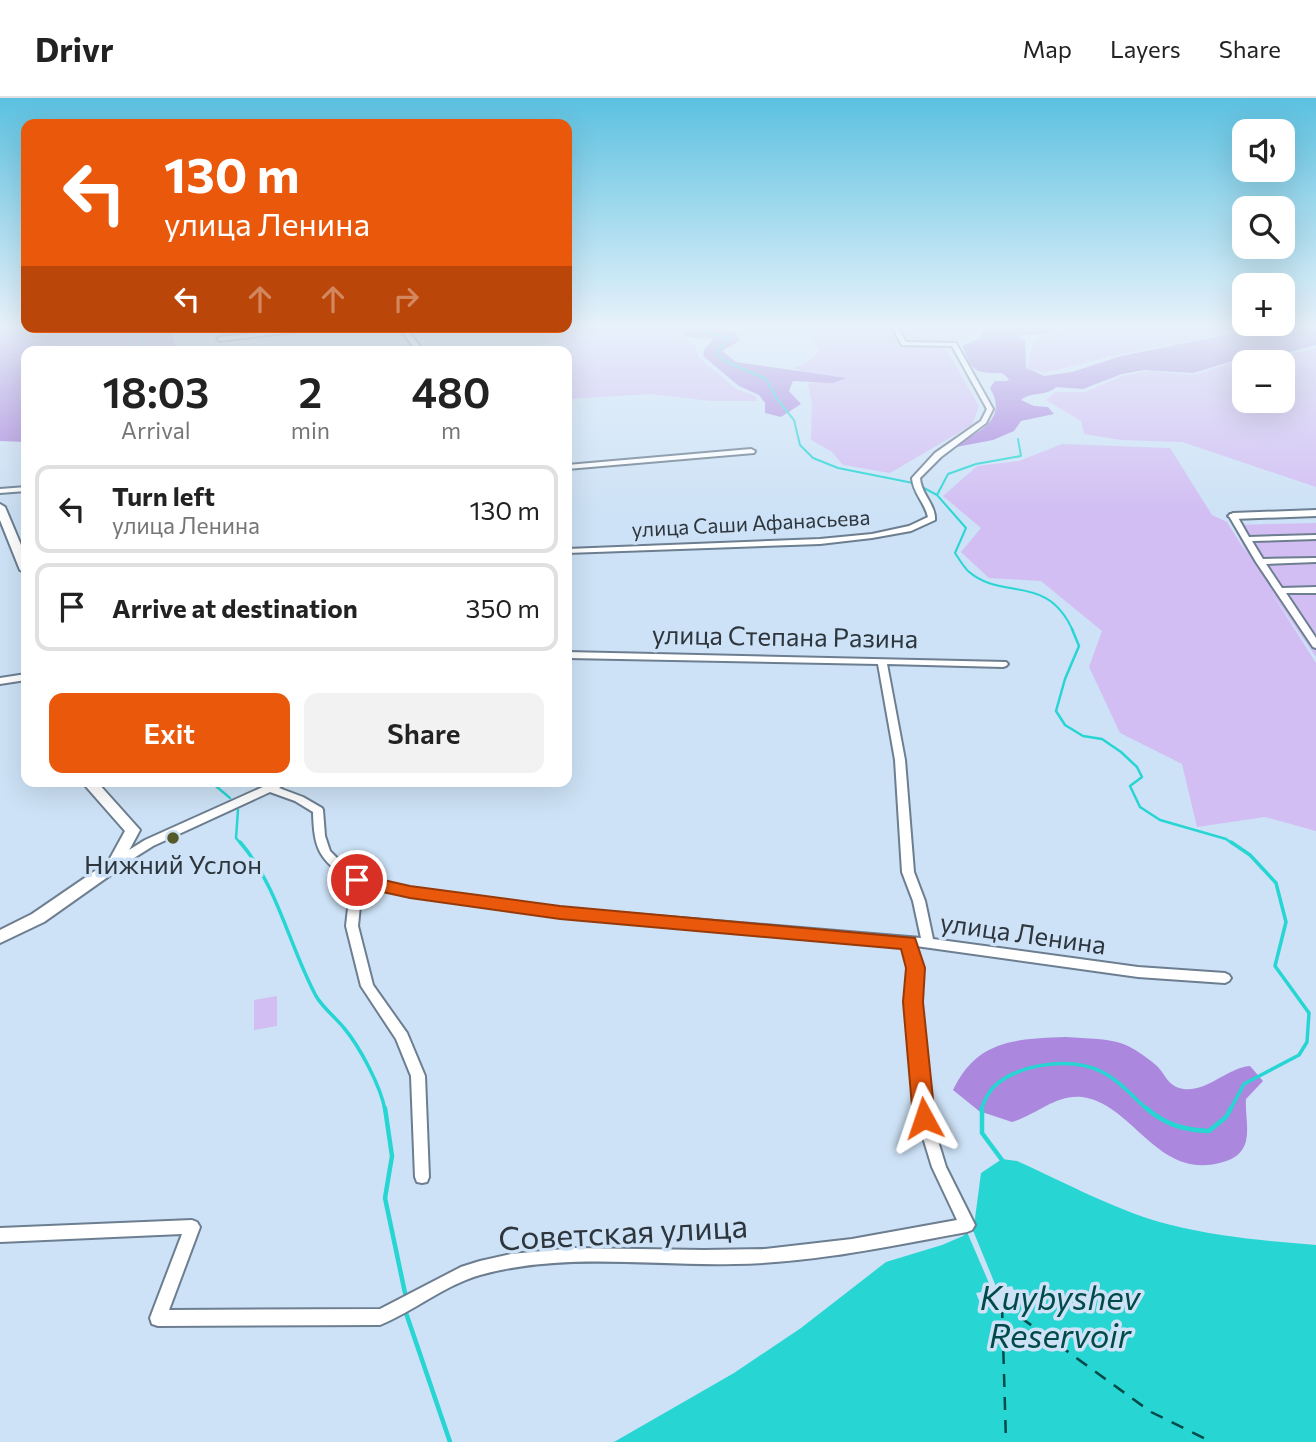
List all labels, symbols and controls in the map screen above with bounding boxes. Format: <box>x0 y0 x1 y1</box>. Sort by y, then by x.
text: Drivr <box>35 28 114 69</box>
text: Map <box>1023 34 1072 63</box>
text: Layers <box>1110 34 1181 63</box>
text: Share <box>1219 34 1281 63</box>
map controls <box>1232 119 1295 413</box>
button: sound <box>1232 119 1295 182</box>
text: 130 m <box>164 143 299 203</box>
icon: left <box>49 147 140 238</box>
button: search <box>1232 196 1295 259</box>
text: улица Ленина <box>164 203 370 243</box>
button: + <box>1232 273 1295 336</box>
icon: left <box>168 280 206 318</box>
icon: ahead <box>241 280 279 318</box>
icon: ahead <box>314 280 352 318</box>
icon: right <box>387 280 425 318</box>
button: − <box>1232 350 1295 413</box>
text: 18:03 <box>102 365 209 417</box>
text: 2 <box>299 365 322 417</box>
text: 480 <box>411 365 491 417</box>
text: Arrival <box>121 416 191 444</box>
text: min <box>291 416 330 444</box>
text: m <box>441 416 461 444</box>
text: Turn left <box>112 480 215 511</box>
icon: left <box>53 490 91 528</box>
text: 130 m <box>469 494 540 525</box>
street label: улица Саши Афанасьева <box>631 504 871 541</box>
text: улица Ленина <box>112 511 260 539</box>
icon: arrive <box>53 588 91 626</box>
text: Arrive at destination <box>112 592 358 623</box>
text: 350 m <box>466 592 540 623</box>
street label: улица Степана Разина <box>652 618 918 653</box>
button: Exit <box>49 693 290 773</box>
button: Share <box>304 693 544 773</box>
marker: Нижний Услон <box>165 830 181 846</box>
place label: Нижний Услон <box>84 848 262 879</box>
pin <box>327 850 387 910</box>
icon: arrive <box>338 861 376 899</box>
street label: улица Ленина <box>938 906 1108 960</box>
position arrow <box>887 1081 961 1155</box>
street label: Советская улица <box>497 1204 749 1258</box>
water label: Kuybyshev Reservoir <box>980 1276 1141 1355</box>

